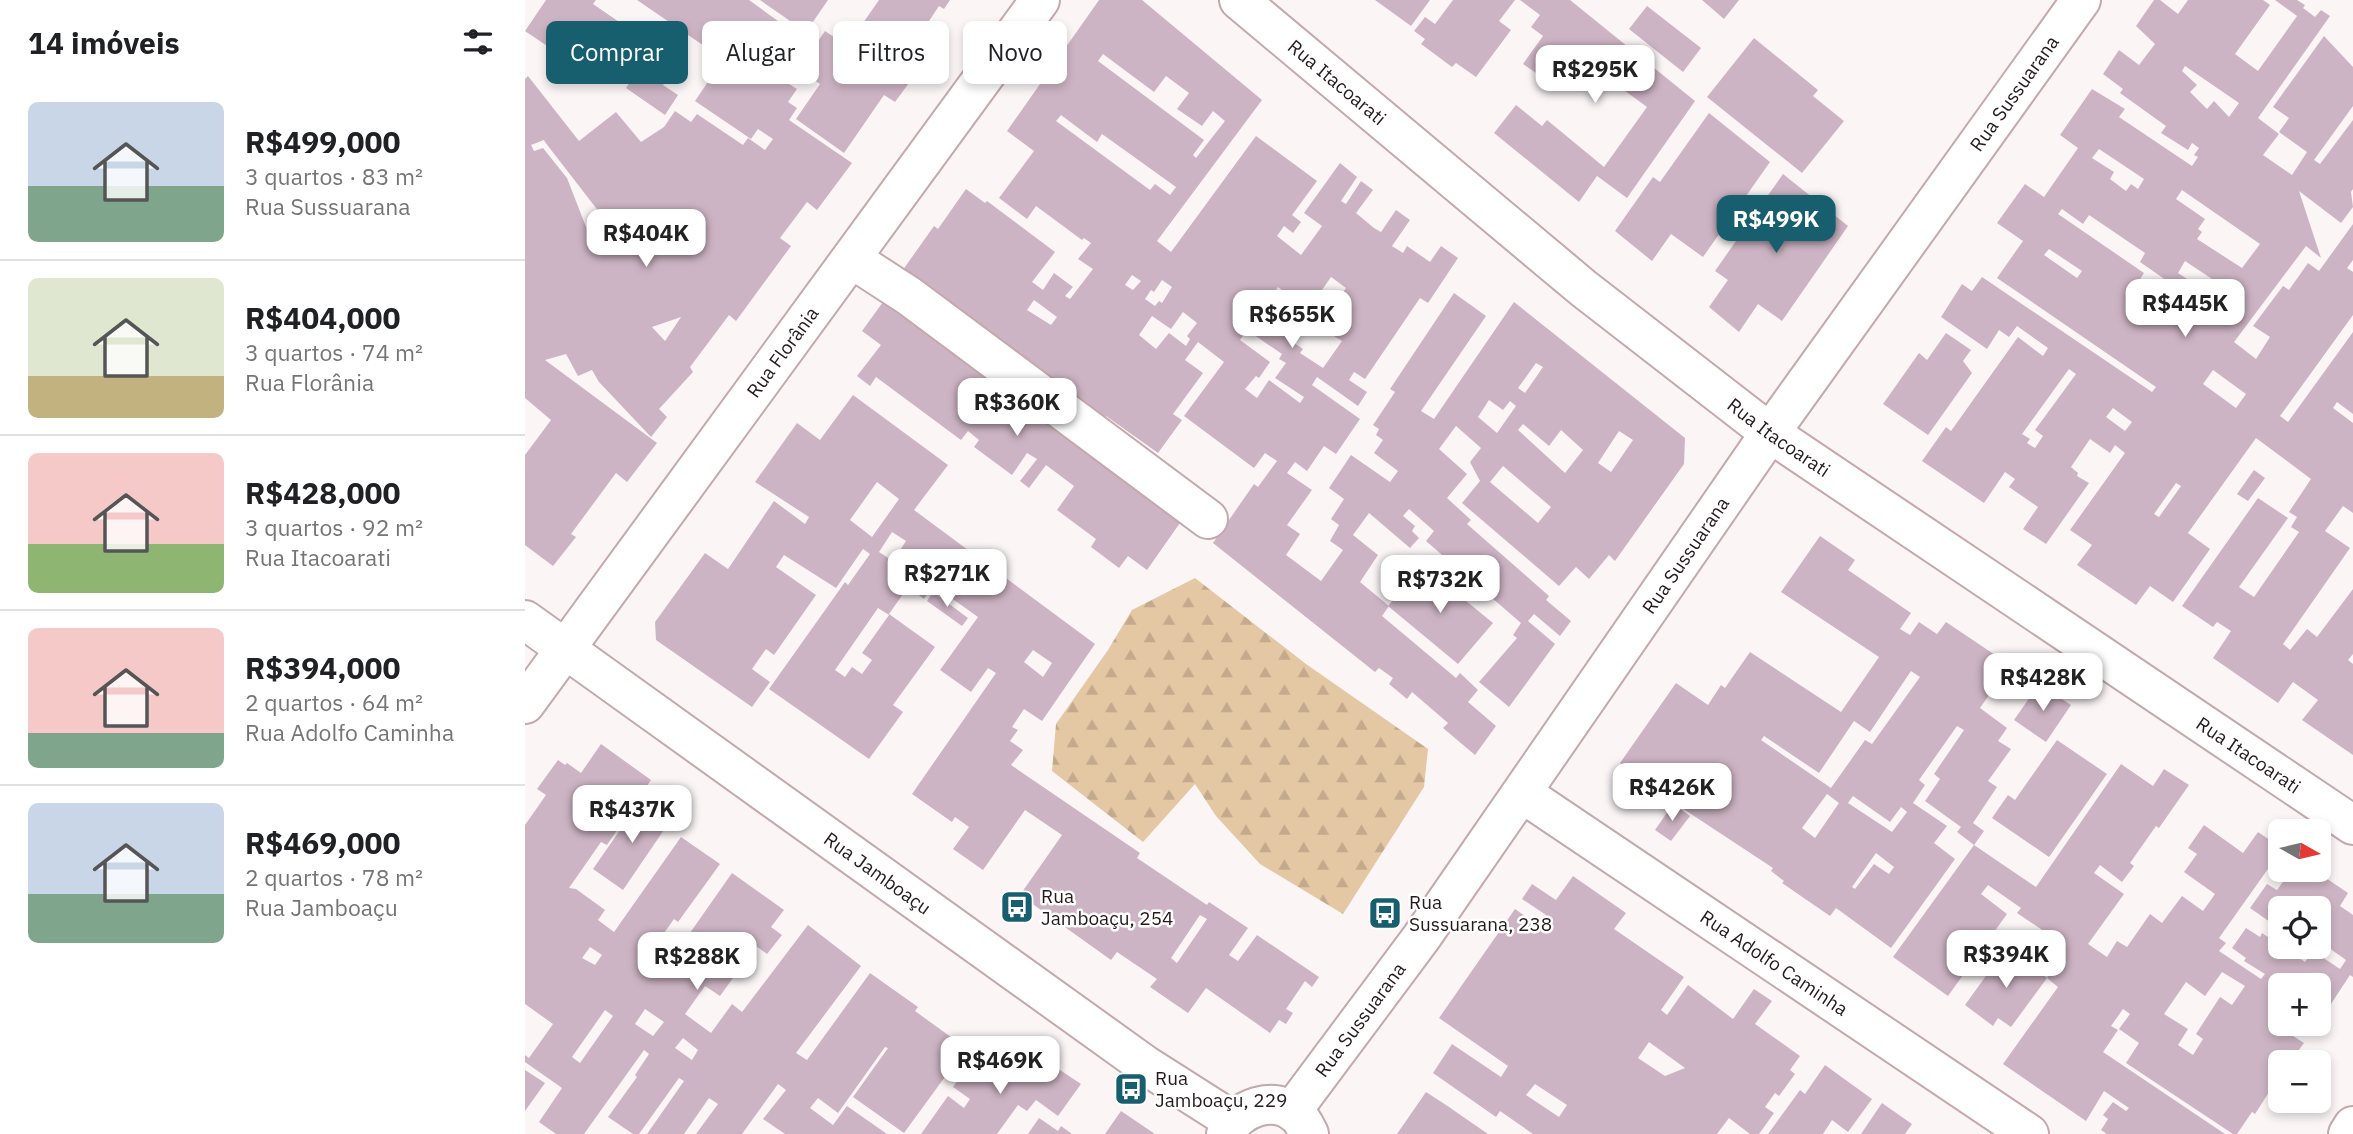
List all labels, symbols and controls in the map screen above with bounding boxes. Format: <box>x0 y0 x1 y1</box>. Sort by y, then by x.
chip: Comprar <box>546 21 688 84</box>
chip: Alugar <box>702 21 819 84</box>
chip: Filtros <box>833 21 949 84</box>
chip: Novo <box>963 21 1067 84</box>
text: 14 imóveis <box>28 23 180 62</box>
icon: filters <box>459 23 497 61</box>
street label: Rua Sussuarana <box>1964 31 2064 156</box>
street label: Rua Itacoarati <box>1283 34 1391 130</box>
pin: R$295K <box>1538 46 1652 105</box>
text: R$295K <box>1552 53 1638 83</box>
text: R$499,000 <box>245 122 401 161</box>
icon: home <box>84 130 168 214</box>
text: 3 quartos · 83 m² <box>245 161 423 191</box>
text: Rua Sussuarana <box>245 191 411 221</box>
pin: R$499K <box>1719 196 1833 255</box>
text: R$499K <box>1733 203 1819 233</box>
pin: R$404K <box>589 210 703 269</box>
text: R$404K <box>603 217 689 247</box>
pin: R$445K <box>2128 280 2242 339</box>
text: R$445K <box>2142 287 2228 317</box>
pin: R$655K <box>1235 290 1349 350</box>
text: R$404,000 <box>245 298 401 337</box>
text: R$655K <box>1249 298 1335 328</box>
street label: Rua Florânia <box>741 302 824 402</box>
icon: home <box>84 306 168 390</box>
text: 3 quartos · 74 m² <box>245 337 423 367</box>
text: Rua Florânia <box>245 367 374 397</box>
pin: R$360K <box>960 378 1074 438</box>
text: R$360K <box>974 386 1060 416</box>
street label: Rua Itacoarati <box>1723 392 1835 482</box>
text: R$428,000 <box>245 473 401 512</box>
icon: home <box>84 481 168 565</box>
street label: Rua Sussuarana <box>1637 492 1734 618</box>
text: 3 quartos · 92 m² <box>245 512 423 542</box>
text: Rua Itacoarati <box>245 542 391 572</box>
pin: R$271K <box>890 550 1004 609</box>
pin: R$732K <box>1383 556 1497 615</box>
text: R$271K <box>904 557 990 587</box>
text: R$732K <box>1397 563 1483 593</box>
text: R$394,000 <box>245 648 401 687</box>
pin: R$428K <box>1986 654 2100 713</box>
icon: home <box>84 656 168 740</box>
text: R$428K <box>2000 661 2086 691</box>
text: 2 quartos · 64 m² <box>245 687 423 717</box>
street label: Rua Itacoarati <box>2192 711 2305 798</box>
text: Rua Adolfo Caminha <box>245 717 454 747</box>
pin: R$426K <box>1615 764 1729 823</box>
text: R$426K <box>1629 771 1715 801</box>
pin: R$437K <box>575 786 689 845</box>
text: R$437K <box>589 793 675 823</box>
north arrow <box>2268 819 2331 882</box>
map controls <box>2268 819 2331 1113</box>
text: R$469,000 <box>245 823 401 862</box>
street label: Rua Jamboaçu <box>819 827 936 920</box>
icon: home <box>84 831 168 915</box>
text: 2 quartos · 78 m² <box>245 862 423 892</box>
place label: Rua Jamboaçu, 254 <box>1041 884 1173 930</box>
bus stop icon: Rua Jamboaçu, 254 <box>998 888 1036 926</box>
place label: Rua Sussuarana, 238 <box>1409 890 1552 936</box>
text: Rua Jamboaçu <box>245 892 398 922</box>
bus stop icon: Rua Sussuarana, 238 <box>1366 894 1404 932</box>
button: locate <box>2268 896 2331 959</box>
street label: Rua Adolfo Caminha <box>1696 904 1853 1021</box>
pin: R$394K <box>1949 930 2063 990</box>
pin: R$288K <box>640 932 754 992</box>
text: R$394K <box>1963 938 2049 968</box>
text: R$288K <box>654 940 740 970</box>
street label: Rua Sussuarana <box>1310 958 1411 1082</box>
button: + <box>2268 973 2331 1036</box>
pin: R$469K <box>943 1036 1057 1096</box>
text: R$469K <box>957 1044 1043 1074</box>
button: − <box>2268 1050 2331 1113</box>
place label: Rua Jamboaçu, 229 <box>1155 1066 1287 1112</box>
bus stop icon: Rua Jamboaçu, 229 <box>1112 1070 1150 1108</box>

